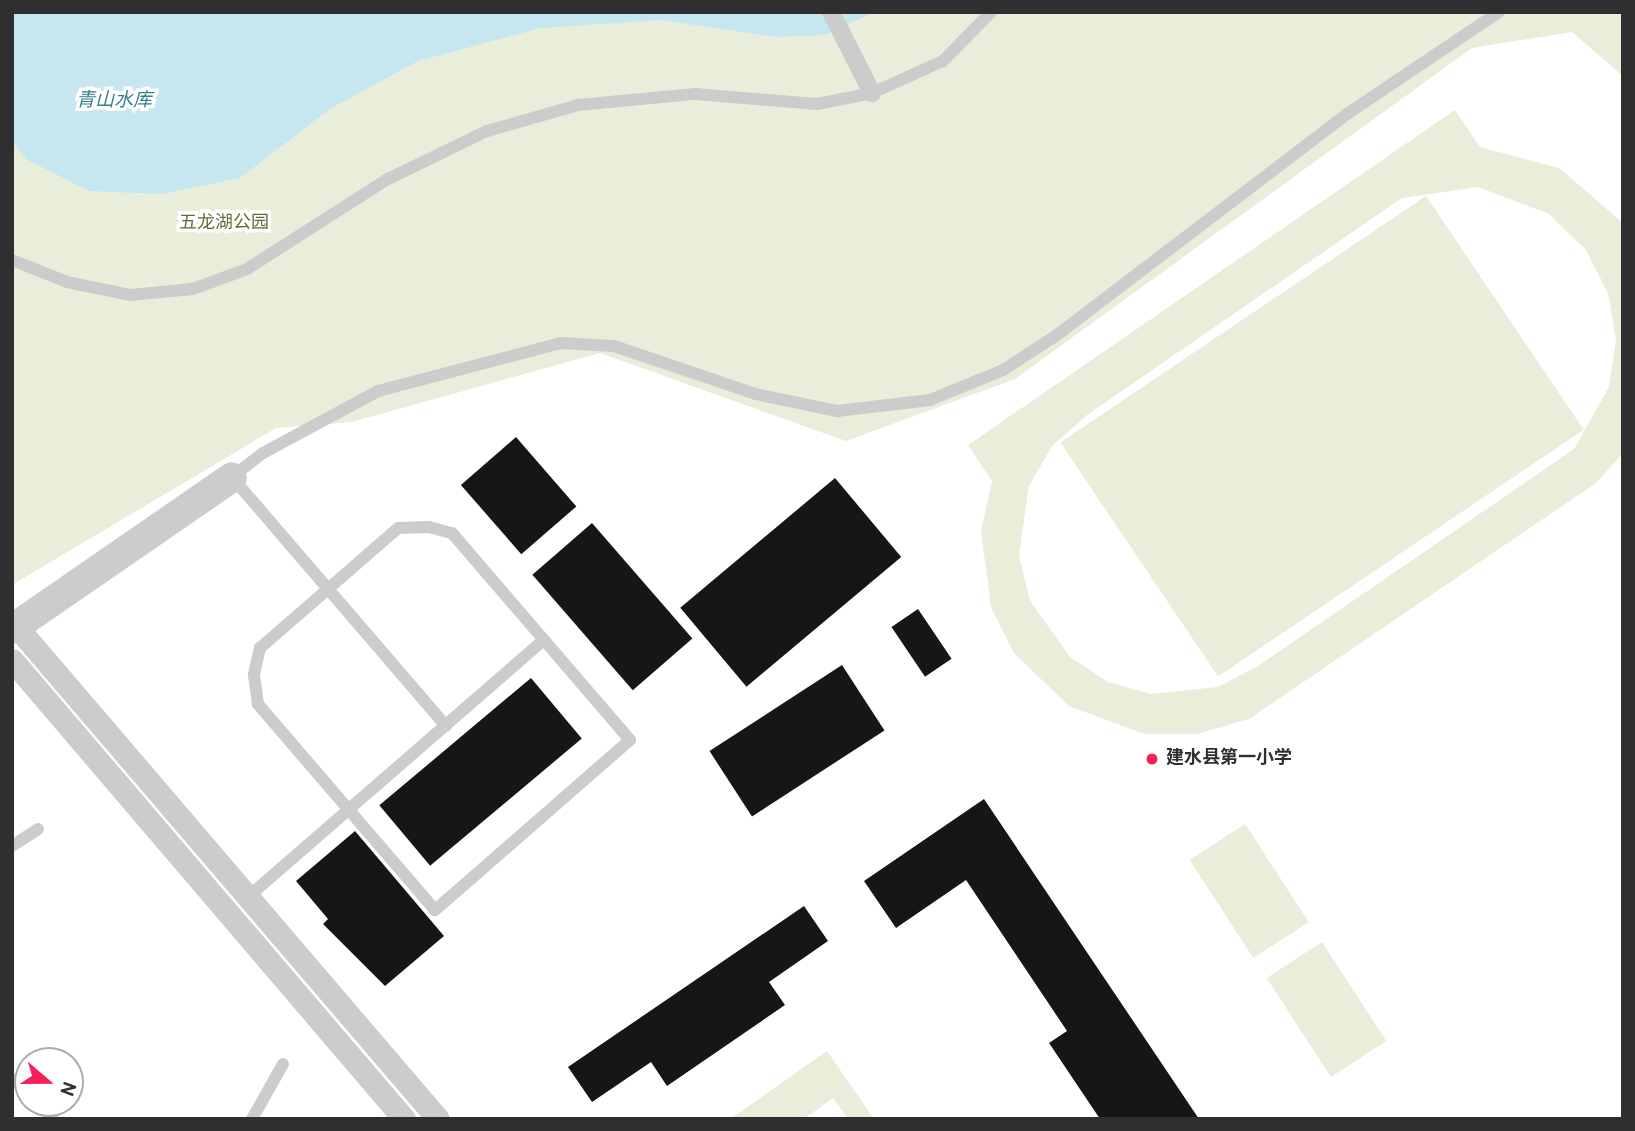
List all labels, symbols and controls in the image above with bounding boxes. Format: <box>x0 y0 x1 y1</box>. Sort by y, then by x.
water label: 青山水库 <box>76 91 152 113</box>
park label: 五龙湖公园 <box>179 213 269 235</box>
place label: 建水县第一小学 <box>1166 748 1292 770</box>
marker: 建水县第一小学 <box>1144 751 1160 767</box>
north arrow <box>14 1047 84 1117</box>
text: N <box>53 1078 80 1099</box>

